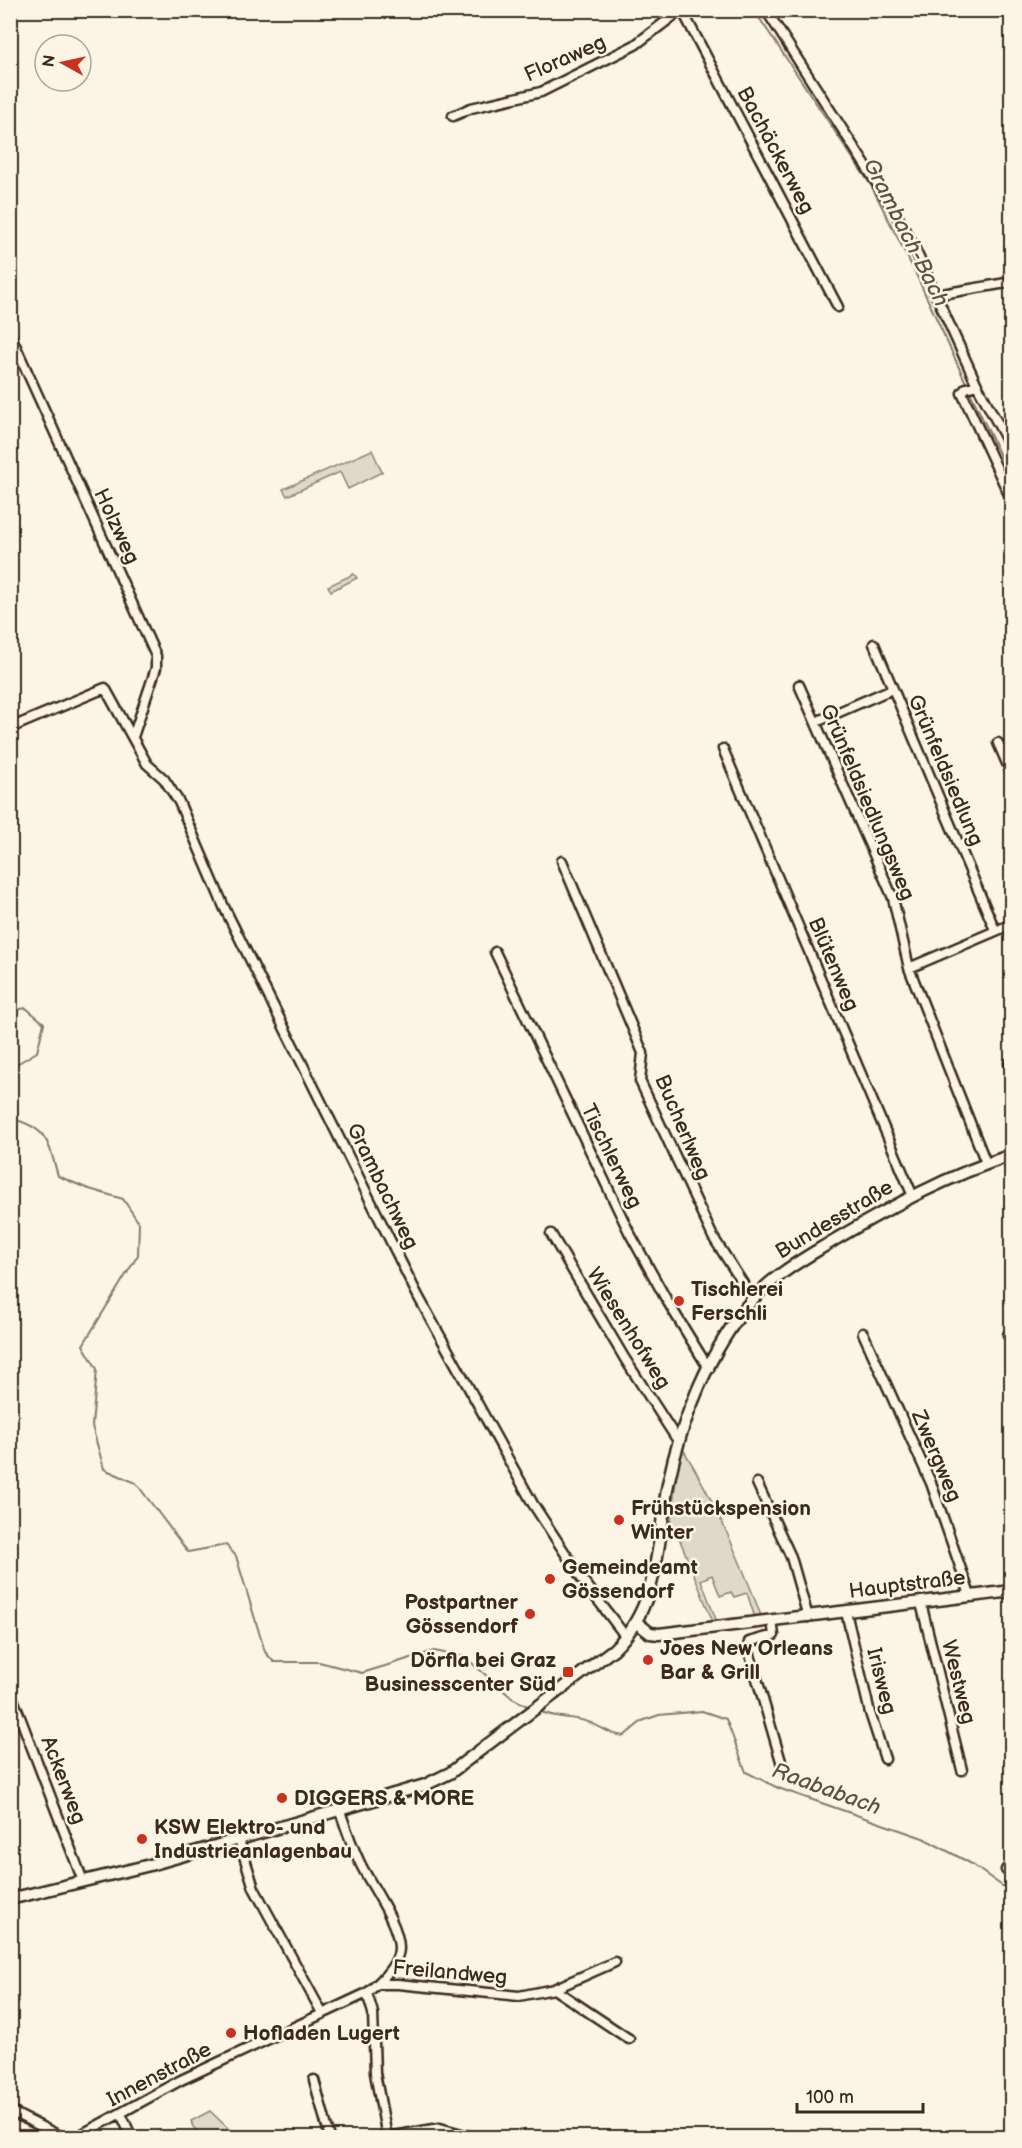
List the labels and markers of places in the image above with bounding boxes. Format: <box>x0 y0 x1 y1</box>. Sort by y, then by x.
place label: Tischlerei Ferschli <box>691 1277 783 1326</box>
marker: Tischlerei Ferschli <box>672 1294 686 1308</box>
place label: Frühstückspension Winter <box>631 1496 811 1545</box>
marker: Frühstückspension Winter <box>612 1513 626 1527</box>
place label: Gemeindeamt Gössendorf <box>562 1555 698 1604</box>
marker: Gemeindeamt Gössendorf <box>543 1572 557 1586</box>
place label: Postpartner Gössendorf <box>404 1590 519 1639</box>
marker: Postpartner Gössendorf <box>523 1607 537 1621</box>
place label: Joes New Orleans Bar & Grill <box>660 1636 833 1685</box>
place label: Dörfla bei Graz Businesscenter Süd <box>365 1648 556 1697</box>
marker: Joes New Orleans Bar & Grill <box>641 1653 655 1667</box>
marker: Dörfla bei Graz Businesscenter Süd <box>561 1665 575 1679</box>
place label: DIGGERS & MORE <box>294 1786 475 1811</box>
marker: DIGGERS & MORE <box>275 1791 289 1805</box>
place label: KSW Elektro- und Industrieanlagenbau <box>154 1815 352 1864</box>
marker: KSW Elektro- und Industrieanlagenbau <box>135 1832 149 1846</box>
place label: Hofladen Lugert <box>243 2021 400 2046</box>
marker: Hofladen Lugert <box>224 2026 238 2040</box>

